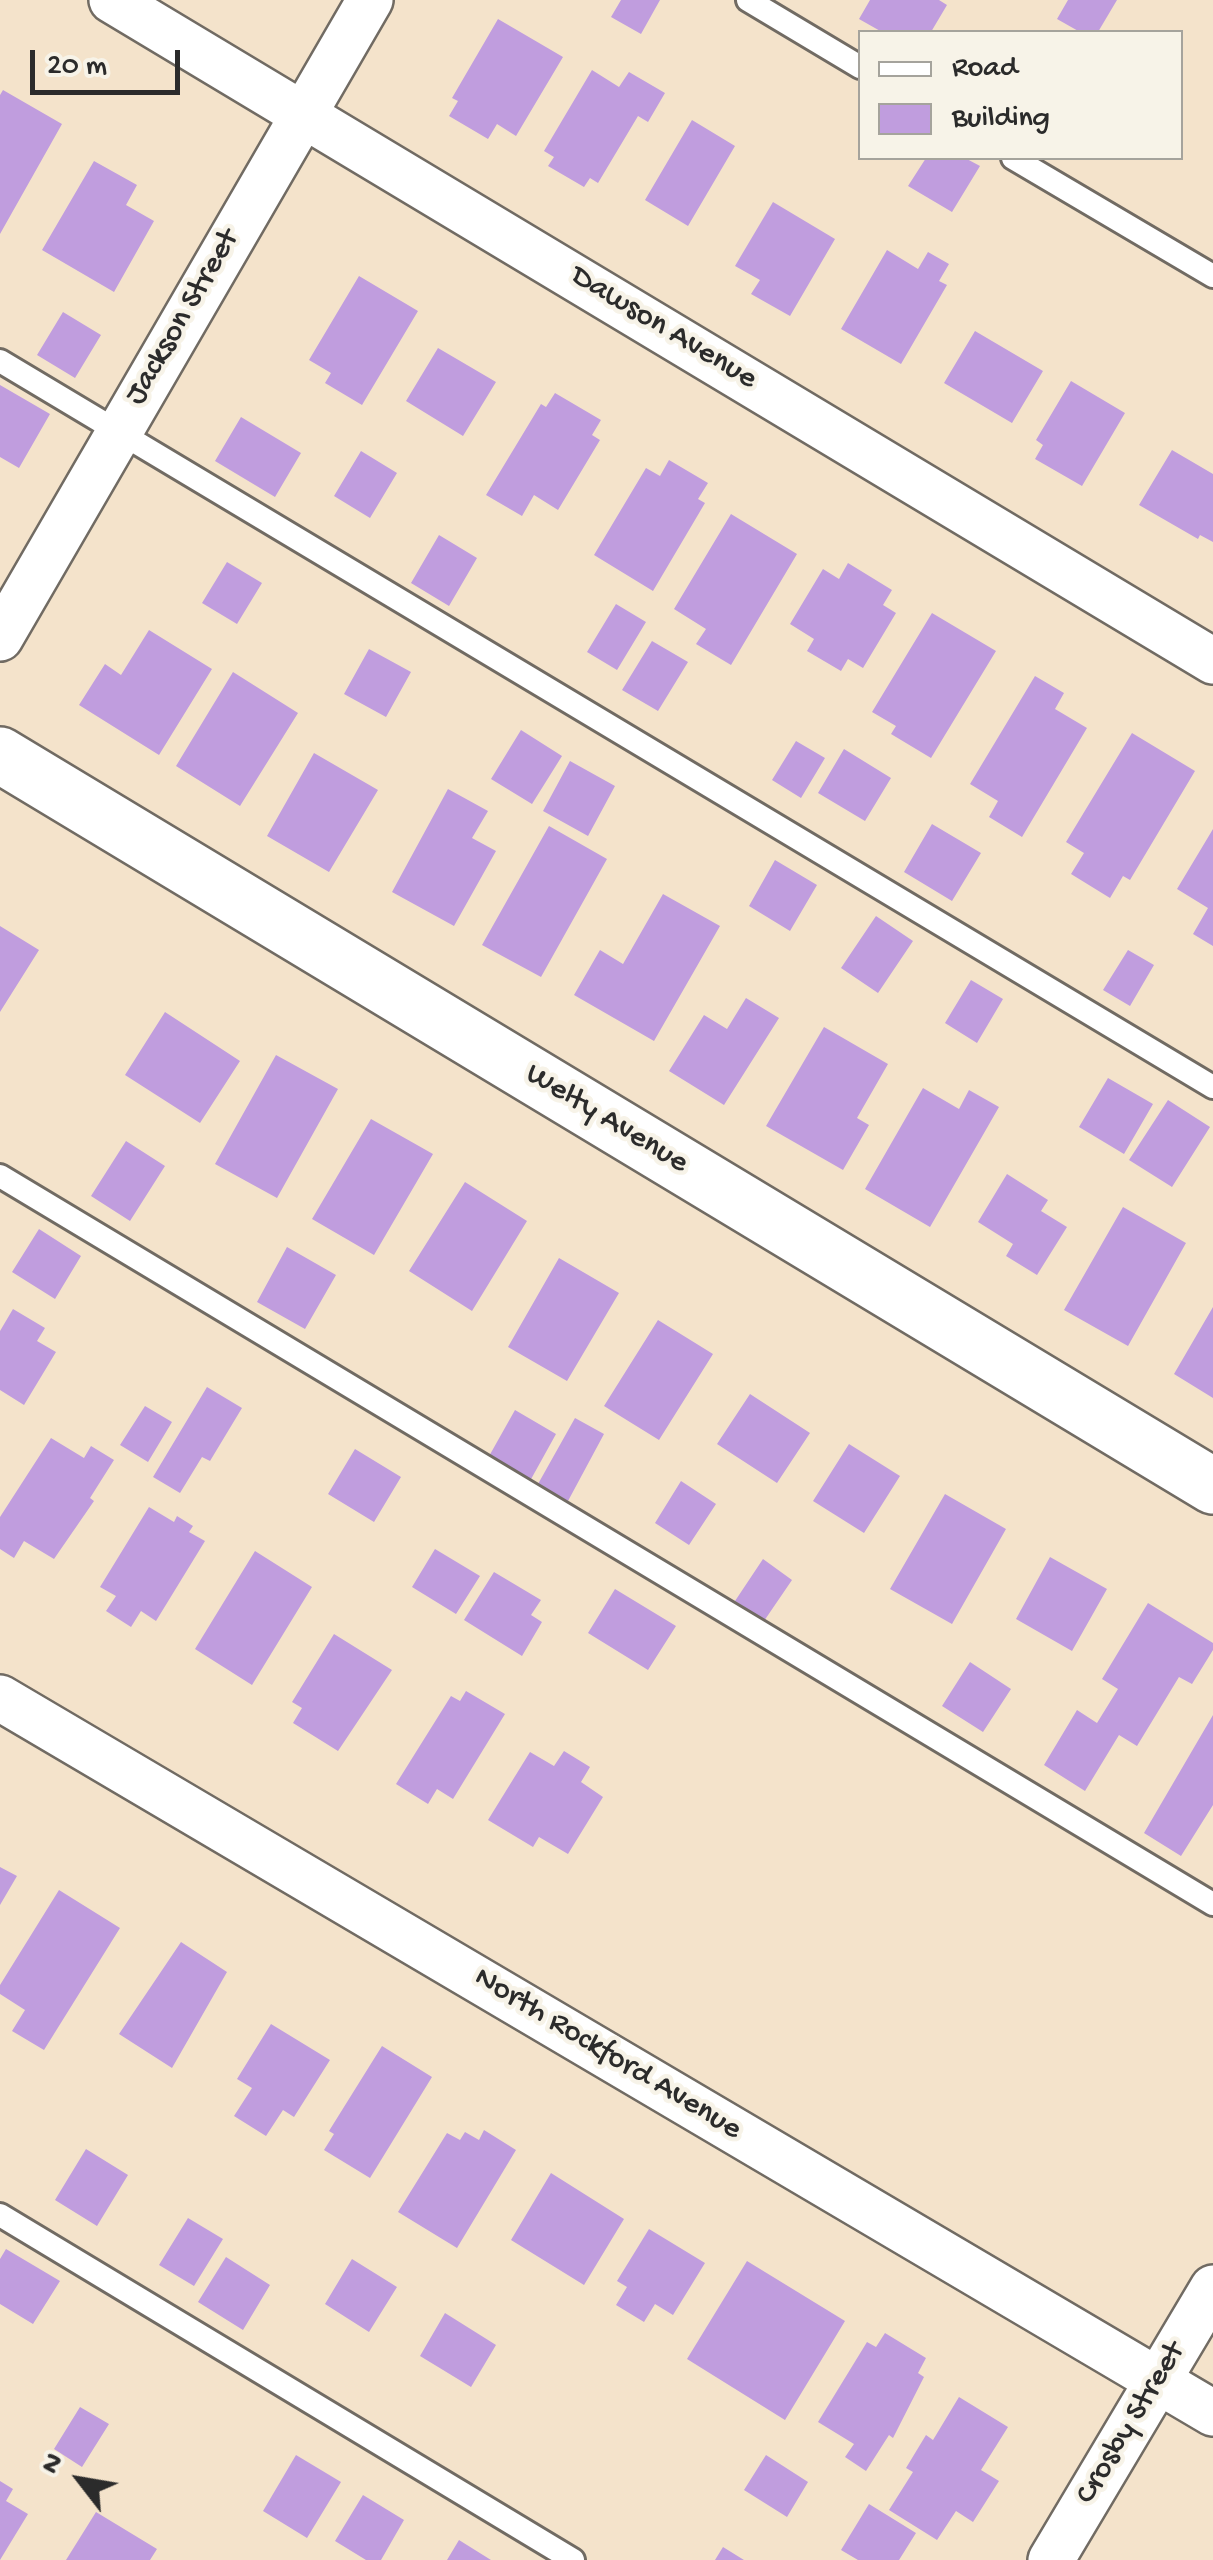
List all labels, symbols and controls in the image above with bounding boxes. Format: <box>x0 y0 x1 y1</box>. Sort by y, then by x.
scale bar <box>35 30 185 92</box>
legend <box>858 30 1183 160</box>
text: 20 m <box>47 50 107 85</box>
text: Road <box>952 52 1018 87</box>
text: Building <box>952 102 1050 137</box>
street label: Jackson Street <box>118 223 250 413</box>
street label: Dawson Avenue <box>563 258 763 400</box>
street label: Welty Avenue <box>518 1056 694 1184</box>
street label: North Rockford Avenue <box>466 1960 748 2150</box>
street label: Crosby Street <box>1069 2336 1195 2512</box>
north arrow <box>30 2430 130 2530</box>
text: N <box>35 2448 73 2481</box>

